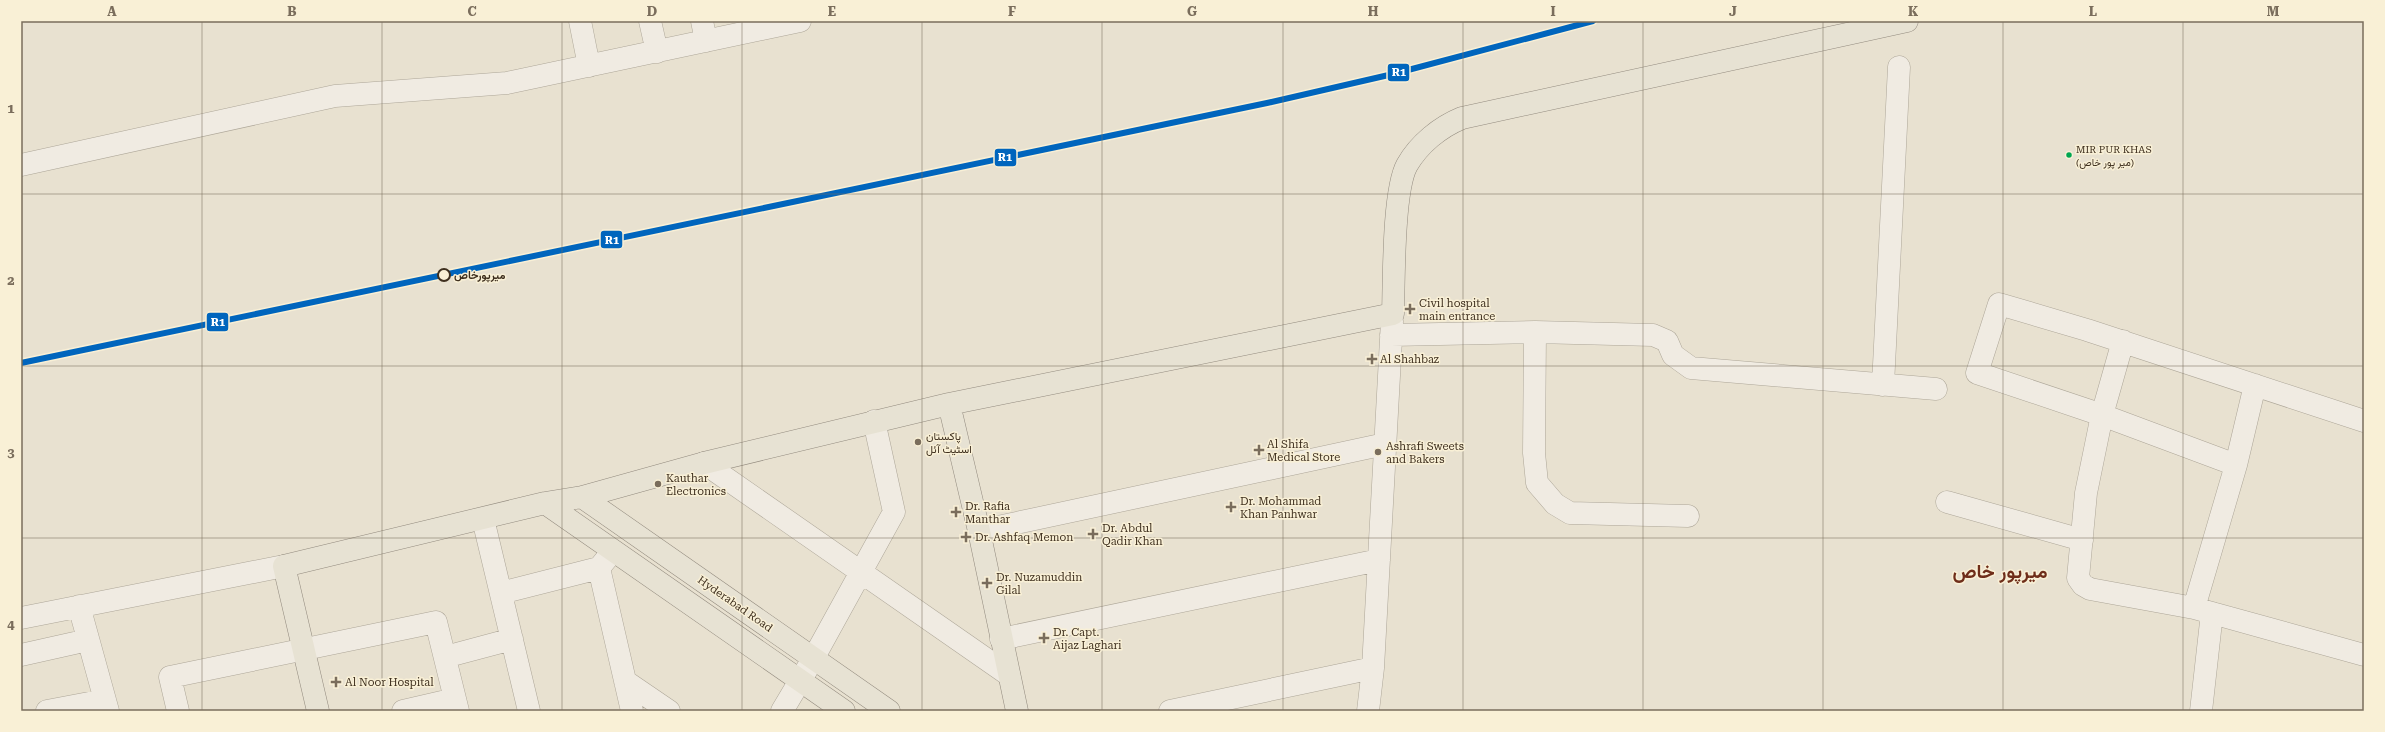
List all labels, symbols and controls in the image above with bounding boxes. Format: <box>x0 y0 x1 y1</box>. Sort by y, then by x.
text: A <box>107 4 117 19</box>
text: B <box>287 4 297 19</box>
text: C <box>467 4 477 19</box>
text: D <box>647 4 657 19</box>
text: E <box>828 4 836 19</box>
text: F <box>1008 4 1016 19</box>
text: G <box>1187 4 1197 19</box>
text: H <box>1368 4 1379 19</box>
text: I <box>1550 4 1556 19</box>
text: J <box>1729 4 1737 19</box>
text: K <box>1908 4 1919 19</box>
text: L <box>2089 4 2097 19</box>
text: M <box>2267 4 2280 19</box>
line badge: R1 <box>1387 63 1410 82</box>
text: R1 <box>1392 66 1406 79</box>
text: 1 <box>7 101 15 116</box>
place label: MIR PUR KHAS (میر پور خاص) <box>2076 144 2152 170</box>
line badge: R1 <box>994 148 1017 167</box>
marker: MIR PUR KHAS (میر پور خاص) <box>2064 150 2074 160</box>
text: R1 <box>998 151 1012 164</box>
line badge: R1 <box>600 230 623 249</box>
text: R1 <box>605 234 619 247</box>
marker: ميرپورخاص <box>437 268 451 282</box>
place label: ميرپورخاص <box>454 269 505 283</box>
text: 2 <box>7 273 15 288</box>
place label: Civil hospital main entrance <box>1419 297 1495 323</box>
marker: Civil hospital main entrance <box>1404 303 1416 315</box>
line badge: R1 <box>206 312 229 332</box>
text: R1 <box>211 316 225 329</box>
place label: Al Shahbaz <box>1380 353 1439 366</box>
marker: Al Shahbaz <box>1367 354 1377 364</box>
place label: پاکستان اسٹیٹ آئل <box>926 430 972 456</box>
marker: پاکستان اسٹیٹ آئل <box>913 437 923 447</box>
place label: Al Shifa Medical Store <box>1267 438 1340 464</box>
place label: Ashrafi Sweets and Bakers <box>1386 440 1464 466</box>
text: 3 <box>7 445 15 460</box>
marker: Al Shifa Medical Store <box>1254 445 1264 455</box>
marker: Ashrafi Sweets and Bakers <box>1373 447 1383 457</box>
place label: Kauthar Electronics <box>666 472 726 498</box>
marker: Kauthar Electronics <box>653 479 663 489</box>
place label: Dr. Mohammad Khan Panhwar <box>1240 495 1321 521</box>
place label: Dr. Rafia Manthar <box>965 500 1011 526</box>
marker: Dr. Mohammad Khan Panhwar <box>1225 501 1237 513</box>
marker: Dr. Rafia Manthar <box>950 506 962 518</box>
place label: Dr. Abdul Qadir Khan <box>1102 522 1163 548</box>
marker: Dr. Abdul Qadir Khan <box>1087 528 1099 540</box>
marker: Dr. Ashfaq Memon <box>960 531 972 543</box>
place label: Dr. Ashfaq Memon <box>975 531 1073 544</box>
district label: میرپور خاص <box>1952 560 2048 585</box>
place label: Dr. Nuzamuddin Gilal <box>996 571 1082 597</box>
street label: Hyderabad Road <box>695 573 775 635</box>
marker: Dr. Nuzamuddin Gilal <box>981 577 993 589</box>
text: 4 <box>7 617 15 632</box>
place label: Dr. Capt. Aijaz Laghari <box>1053 626 1122 652</box>
marker: Dr. Capt. Aijaz Laghari <box>1038 632 1050 644</box>
marker: Al Noor Hospital <box>330 676 342 688</box>
place label: Al Noor Hospital <box>345 676 434 689</box>

